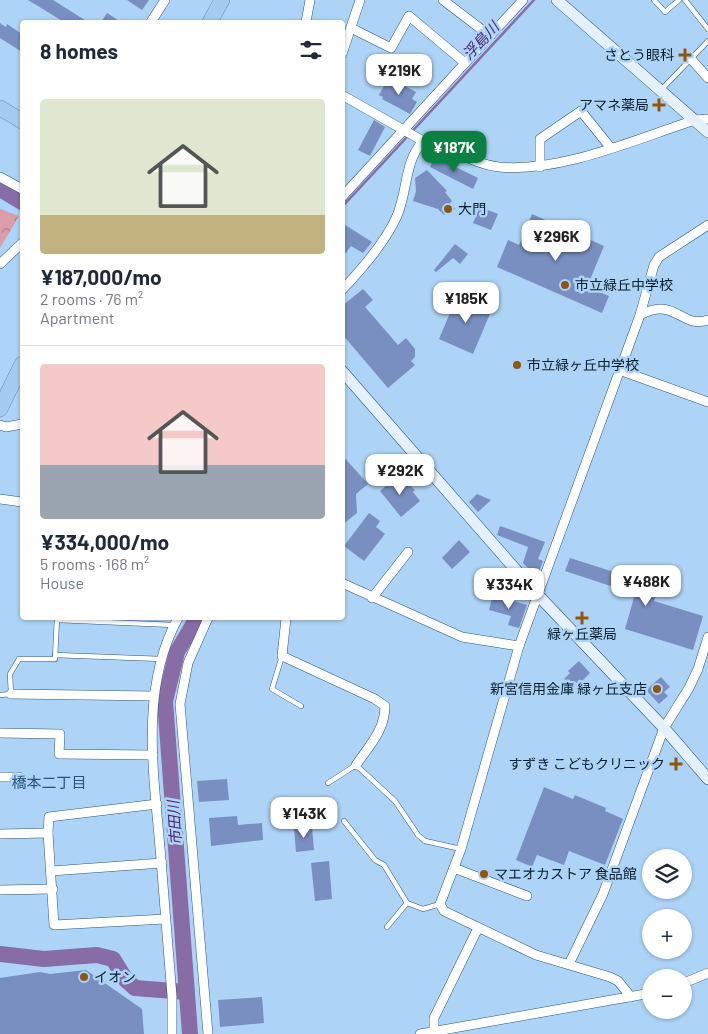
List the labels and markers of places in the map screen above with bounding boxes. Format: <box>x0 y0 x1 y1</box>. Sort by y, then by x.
place label: さとう眼科 <box>604 46 674 63</box>
marker: さとう眼科 <box>678 48 692 62</box>
pin: ¥219K <box>364 54 434 96</box>
place label: アマネ薬局 <box>579 96 649 113</box>
marker: アマネ薬局 <box>653 99 665 111</box>
pin: ¥187K <box>419 130 489 173</box>
place label: 大門 <box>458 200 486 217</box>
marker: 大門 <box>442 203 454 215</box>
pin: ¥296K <box>521 220 591 262</box>
place label: 市立緑丘中学校 <box>575 276 673 293</box>
marker: 市立緑丘中学校 <box>559 279 571 291</box>
pin: ¥185K <box>431 282 501 324</box>
place label: 市立緑ヶ丘中学校 <box>527 356 639 373</box>
marker: 市立緑ヶ丘中学校 <box>511 359 523 371</box>
pin: ¥292K <box>365 454 435 496</box>
pin: ¥488K <box>611 564 681 607</box>
pin: ¥334K <box>474 568 544 610</box>
marker: 緑ヶ丘薬局 <box>576 612 588 624</box>
place label: 緑ヶ丘薬局 <box>547 625 617 642</box>
place label: 新宮信用金庫 緑ヶ丘支店 <box>490 680 647 697</box>
marker: 新宮信用金庫 緑ヶ丘支店 <box>651 683 663 695</box>
place label: すずき こどもクリニック <box>508 755 665 772</box>
marker: すずき こどもクリニック <box>669 757 683 771</box>
pin: ¥143K <box>269 796 339 839</box>
place label: マエオカストア 食品館 <box>494 865 637 882</box>
marker: マエオカストア 食品館 <box>478 868 490 880</box>
place label: イオン <box>94 968 136 985</box>
marker: イオン <box>78 971 90 983</box>

